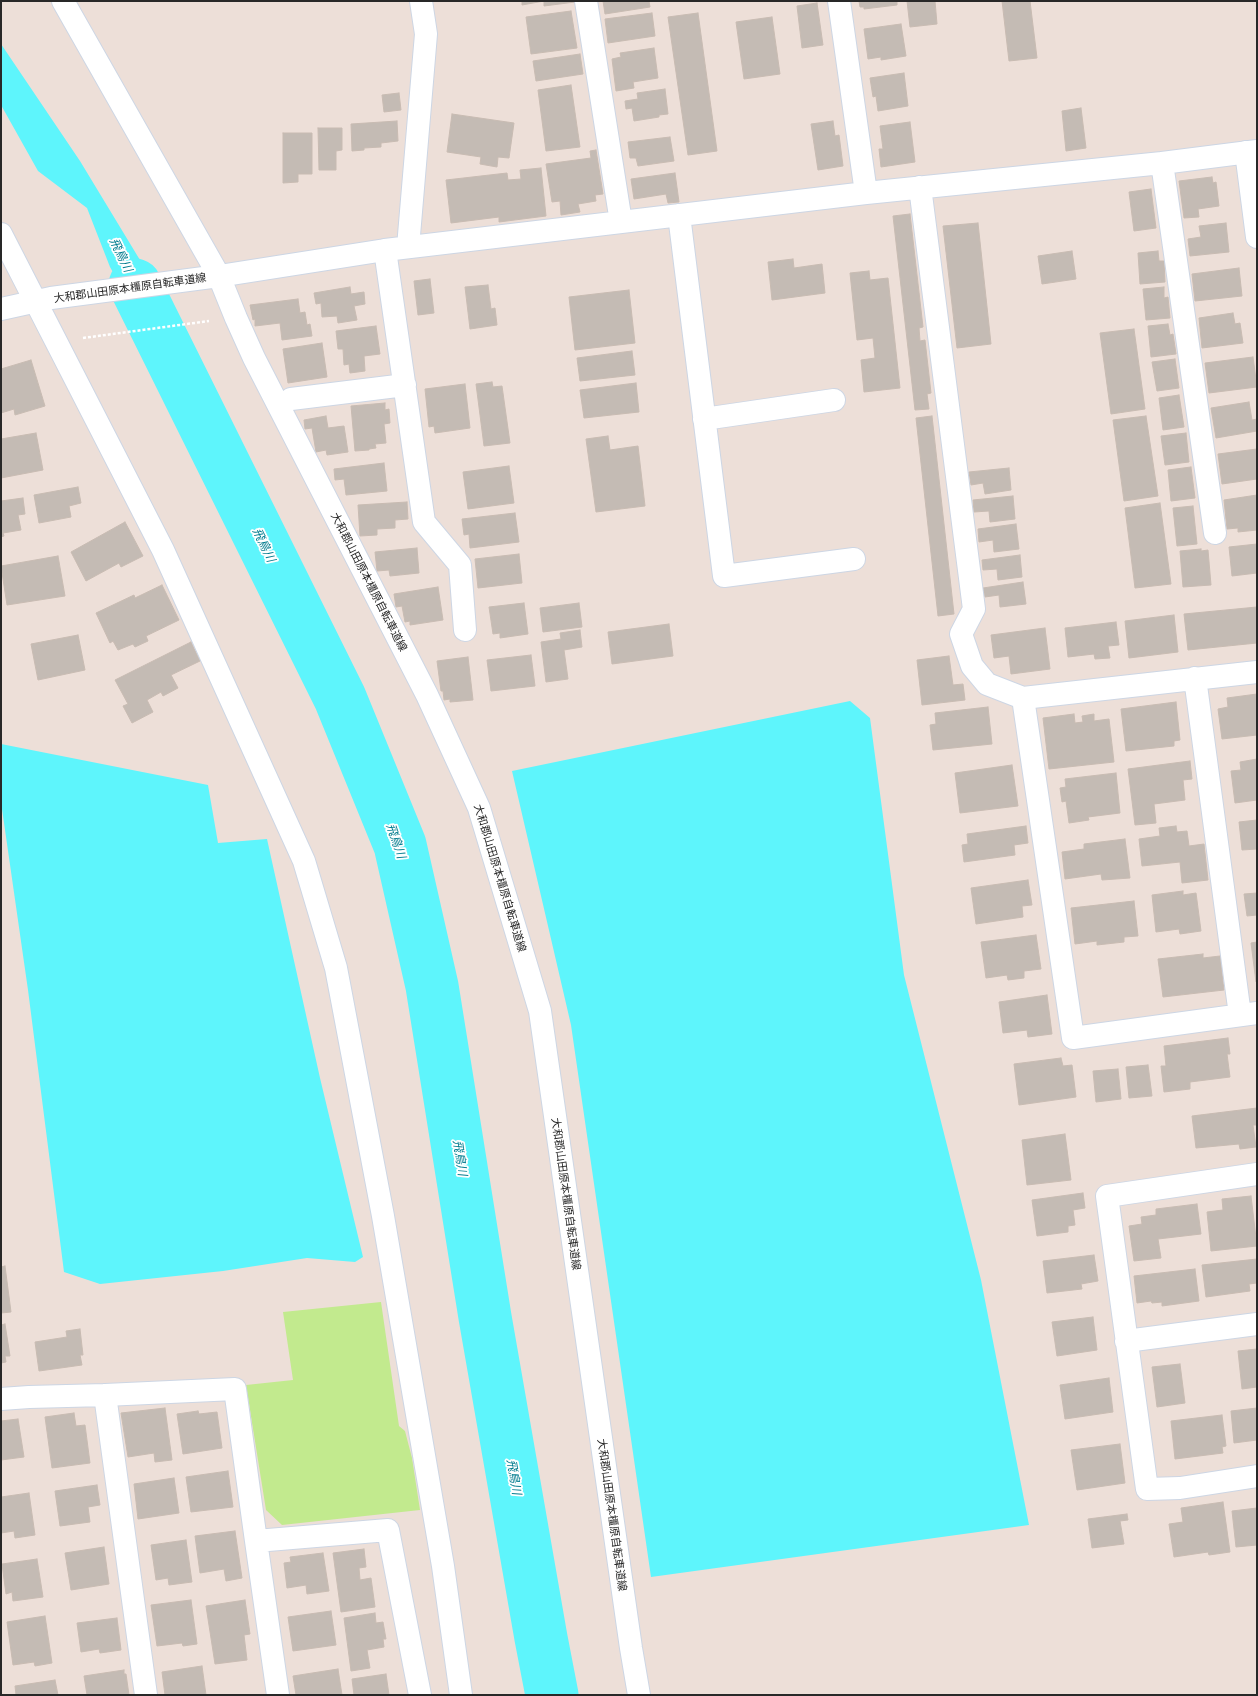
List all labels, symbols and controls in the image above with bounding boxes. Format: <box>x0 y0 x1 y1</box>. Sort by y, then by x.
water label: 飛鳥川 <box>107 236 135 274</box>
street label: 大和郡山田原本橿原自転車道線 <box>53 271 207 305</box>
street label: 大和郡山田原本橿原自転車道線 <box>328 510 410 654</box>
water label: 飛鳥川 <box>250 526 278 564</box>
street label: 大和郡山田原本橿原自転車道線 <box>471 802 529 954</box>
water label: 飛鳥川 <box>383 822 409 860</box>
street label: 大和郡山田原本橿原自転車道線 <box>549 1117 583 1271</box>
water label: 飛鳥川 <box>450 1139 470 1177</box>
street label: 大和郡山田原本橿原自転車道線 <box>595 1438 629 1592</box>
water label: 飛鳥川 <box>504 1458 524 1496</box>

